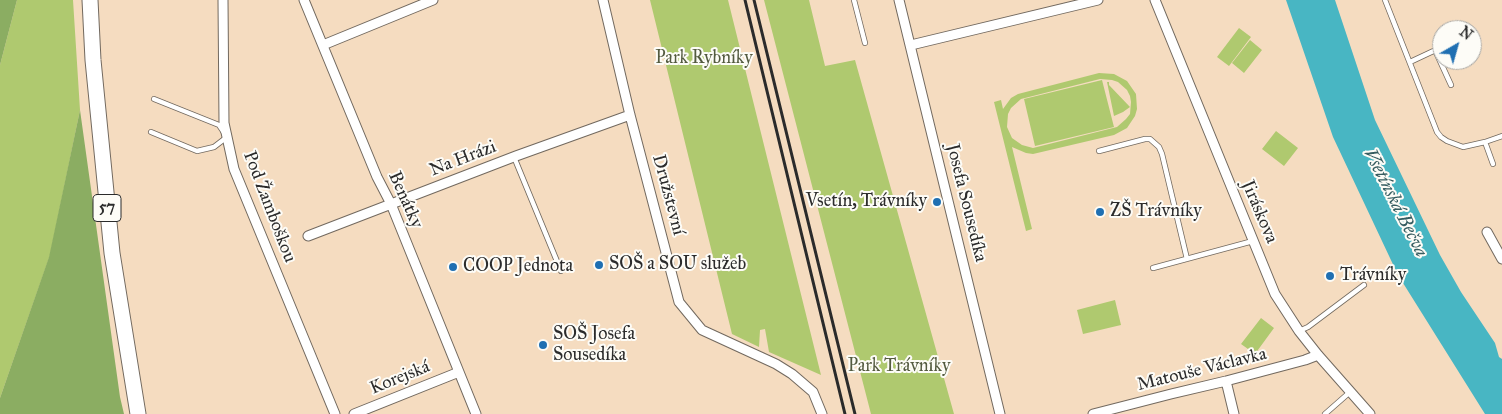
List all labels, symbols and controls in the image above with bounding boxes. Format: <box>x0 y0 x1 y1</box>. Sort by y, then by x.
north arrow <box>1432 20 1482 70</box>
text: N <box>1456 23 1476 44</box>
park label: Park Rybníky <box>655 48 753 70</box>
street label: Na Hrázi <box>427 136 499 182</box>
street label: Josefa Sousedíka <box>941 142 991 264</box>
water label: Vsetínská Bečva <box>1358 145 1432 261</box>
street label: Pod Žamboškou <box>238 148 300 266</box>
street label: Družstevní <box>647 152 689 238</box>
street label: Benátky <box>383 168 427 232</box>
street label: Jiráskova <box>1236 177 1282 247</box>
place label: Vsetín, Trávníky <box>806 191 927 213</box>
road number: 57 <box>93 194 121 222</box>
marker: Vsetín, Trávníky <box>931 196 943 208</box>
place label: ZŠ Trávníky <box>1110 201 1202 223</box>
marker: ZŠ Trávníky <box>1094 206 1106 218</box>
place label: SOŠ a SOU služeb <box>609 254 746 276</box>
place label: COOP Jednota <box>463 256 573 278</box>
marker: SOŠ a SOU služeb <box>593 259 605 271</box>
marker: COOP Jednota <box>447 261 459 273</box>
place label: Trávníky <box>1340 265 1406 287</box>
marker: Trávníky <box>1324 270 1336 282</box>
place label: SOŠ Josefa Sousedíka <box>553 324 635 366</box>
marker: SOŠ Josefa Sousedíka <box>537 339 549 351</box>
street label: Matouše Václavka <box>1135 344 1269 396</box>
street label: Korejská <box>367 356 433 400</box>
park label: Park Trávníky <box>848 356 950 378</box>

